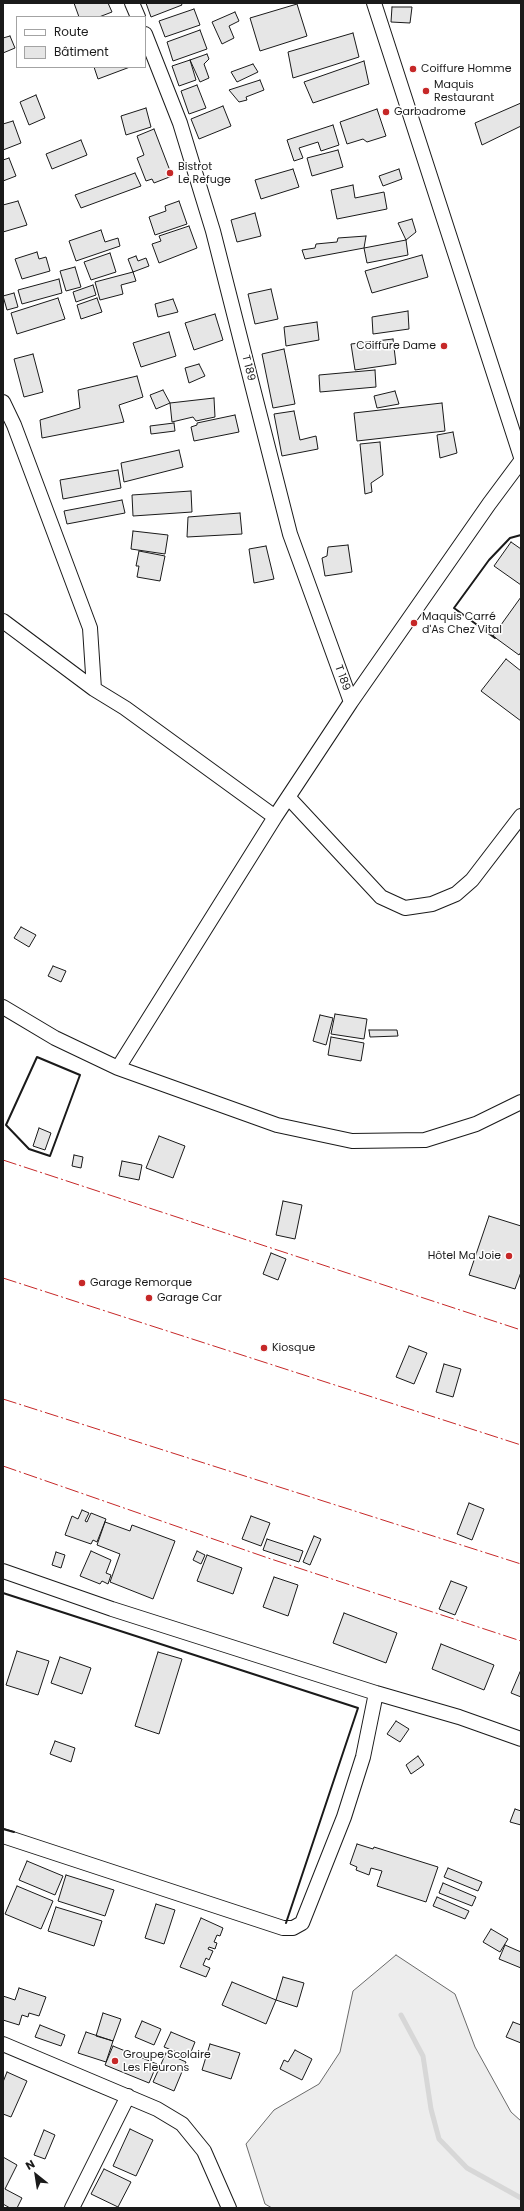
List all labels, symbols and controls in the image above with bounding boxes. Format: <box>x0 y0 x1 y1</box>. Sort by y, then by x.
legend <box>16 16 146 68</box>
text: Route <box>54 23 88 40</box>
text: Bâtiment <box>54 43 109 60</box>
place label: Coiffure Homme <box>421 62 512 76</box>
marker: Coiffure Homme <box>408 64 418 74</box>
place label: Maquis Restaurant <box>434 78 494 104</box>
marker: Maquis Restaurant <box>421 86 431 96</box>
place label: Garbadrome <box>394 105 466 119</box>
marker: Garbadrome <box>381 107 391 117</box>
place label: Bistrot Le Refuge <box>178 160 231 186</box>
marker: Bistrot Le Refuge <box>165 168 175 178</box>
place label: Coiffure Dame <box>356 339 436 353</box>
marker: Coiffure Dame <box>439 341 449 351</box>
street label: T 189 <box>238 354 258 382</box>
place label: Maquis Carré d'As Chez Vital <box>422 610 502 636</box>
marker: Maquis Carré d'As Chez Vital <box>409 618 419 628</box>
street label: T 189 <box>331 663 353 693</box>
place label: Hôtel Ma Joie <box>428 1249 501 1263</box>
marker: Hôtel Ma Joie <box>504 1251 514 1261</box>
place label: Garage Remorque <box>90 1276 192 1290</box>
marker: Garage Remorque <box>77 1278 87 1288</box>
place label: Garage Car <box>157 1291 222 1305</box>
marker: Garage Car <box>144 1293 154 1303</box>
place label: Kiosque <box>272 1341 315 1355</box>
marker: Kiosque <box>259 1343 269 1353</box>
place label: Groupe Scolaire Les Fleurons <box>123 2048 211 2074</box>
marker: Groupe Scolaire Les Fleurons <box>110 2056 120 2066</box>
north arrow <box>16 2155 56 2195</box>
text: N <box>22 2156 38 2174</box>

